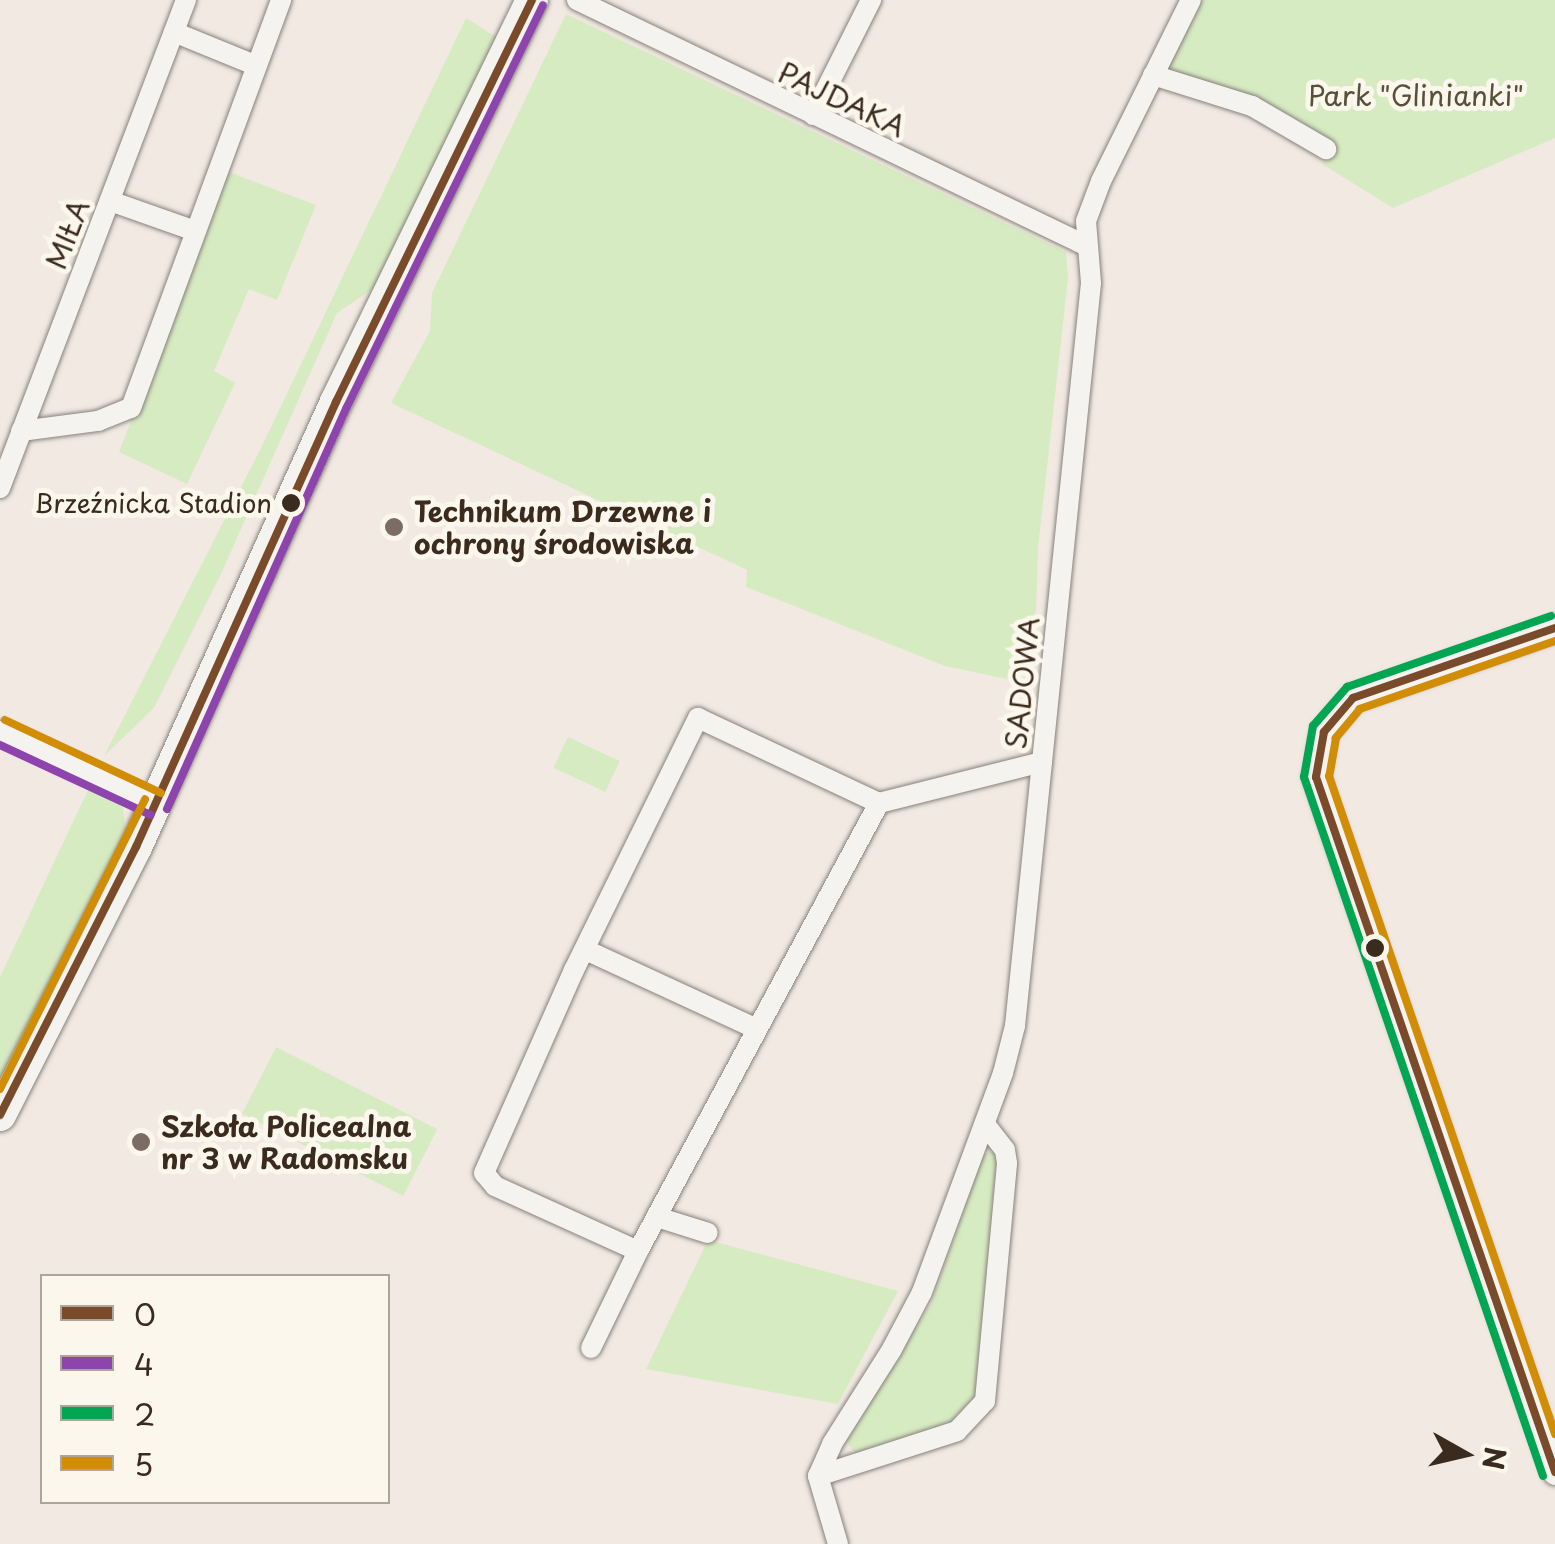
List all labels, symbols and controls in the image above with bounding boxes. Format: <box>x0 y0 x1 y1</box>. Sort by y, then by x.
street label: PAJDAKA <box>773 55 911 143</box>
park label: Park "Glinianki" <box>1308 78 1524 112</box>
street label: MIŁA <box>38 195 96 273</box>
place label: Brzeźnicka Stadion <box>33 487 272 519</box>
marker: Brzeźnicka Stadion <box>281 493 301 513</box>
place label: Technikum Drzewne i ochrony środowiska <box>414 494 712 560</box>
marker: Technikum Drzewne i ochrony środowiska <box>383 516 405 538</box>
street label: SADOWA <box>998 615 1046 751</box>
unlabelled marker <box>1365 938 1385 958</box>
place label: Szkoła Policealna nr 3 w Radomsku <box>161 1109 412 1175</box>
marker: Szkoła Policealna nr 3 w Radomsku <box>130 1131 152 1153</box>
legend <box>40 1274 390 1504</box>
text: 0 <box>134 1291 156 1336</box>
text: 4 <box>134 1341 154 1386</box>
text: 2 <box>134 1391 155 1436</box>
north arrow <box>1415 1404 1515 1504</box>
text: 5 <box>134 1441 153 1486</box>
text: N <box>1472 1444 1518 1472</box>

